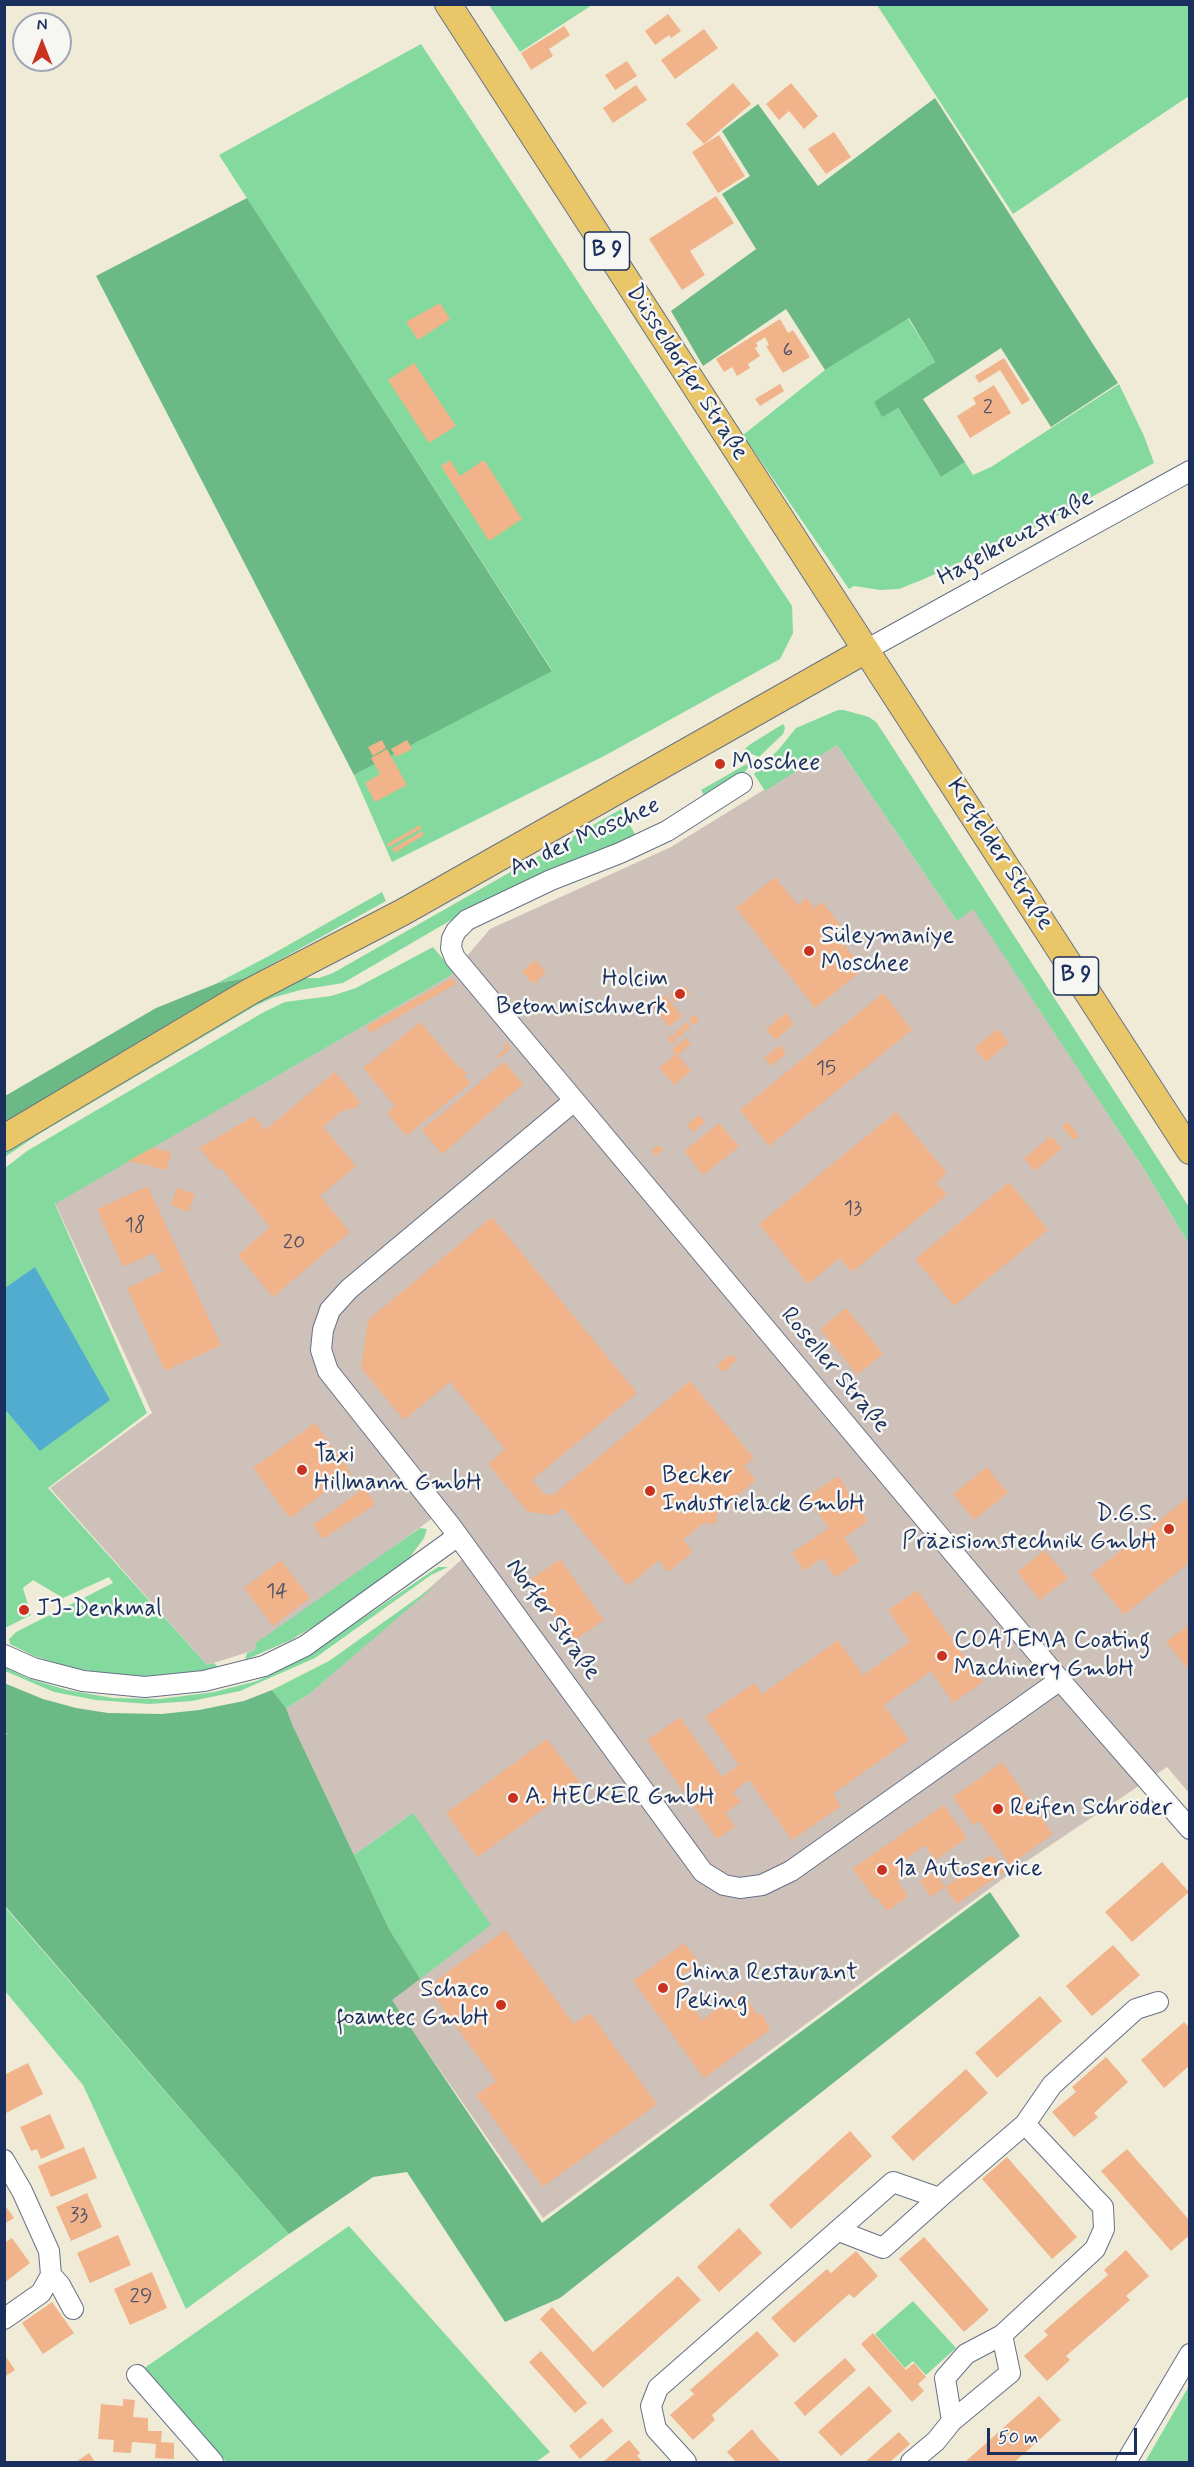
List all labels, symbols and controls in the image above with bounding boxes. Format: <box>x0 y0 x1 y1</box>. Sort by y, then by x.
north arrow <box>12 12 72 72</box>
text: N <box>37 15 47 36</box>
road number: B 9 <box>584 232 630 270</box>
street label: Düsseldorfer Straße <box>618 280 754 466</box>
house number: 6 <box>783 339 793 365</box>
house number: 2 <box>983 396 993 422</box>
street label: Hagelkreuzstraße <box>933 484 1099 594</box>
place label: Moschee <box>732 750 820 778</box>
marker: Moschee <box>713 757 727 771</box>
street label: Krefelder Straße <box>939 774 1059 936</box>
street label: An der Moschee <box>505 792 665 884</box>
place label: Süleymaniye Moschee <box>821 923 954 979</box>
marker: Süleymaniye Moschee <box>802 944 816 958</box>
road number: B 9 <box>1054 957 1098 995</box>
place label: Holcim Betonmischwerk <box>496 966 668 1022</box>
marker: Holcim Betonmischwerk <box>673 987 687 1001</box>
house number: 15 <box>816 1057 836 1083</box>
house number: 13 <box>844 1197 862 1223</box>
house number: 18 <box>125 1214 145 1240</box>
house number: 20 <box>283 1231 305 1257</box>
street label: Roseller Straße <box>773 1302 895 1440</box>
place label: Taxi Hillmann GmbH <box>314 1442 482 1498</box>
marker: Taxi Hillmann GmbH <box>295 1463 309 1477</box>
place label: Becker Industrielack GmbH <box>662 1463 865 1519</box>
marker: Becker Industrielack GmbH <box>643 1484 657 1498</box>
place label: D.G.S. Präzisionstechnik GmbH <box>902 1501 1157 1557</box>
marker: D.G.S. Präzisionstechnik GmbH <box>1162 1522 1176 1536</box>
street label: Norfer Straße <box>498 1554 606 1686</box>
house number: 14 <box>266 1580 288 1606</box>
place label: JJ-Denkmal <box>36 1596 162 1624</box>
marker: JJ-Denkmal <box>17 1603 31 1617</box>
place label: COATEMA Coating Machinery GmbH <box>954 1628 1150 1684</box>
marker: COATEMA Coating Machinery GmbH <box>935 1649 949 1663</box>
place label: A. HECKER GmbH <box>525 1784 715 1812</box>
marker: A. HECKER GmbH <box>506 1791 520 1805</box>
place label: Reifen Schröder <box>1010 1795 1172 1823</box>
marker: Reifen Schröder <box>991 1802 1005 1816</box>
place label: 1a Autoservice <box>894 1856 1042 1884</box>
marker: 1a Autoservice <box>875 1863 889 1877</box>
place label: China Restaurant Peking <box>675 1960 858 2016</box>
place label: Schaco foamtec GmbH <box>337 1977 489 2033</box>
marker: China Restaurant Peking <box>656 1981 670 1995</box>
marker: Schaco foamtec GmbH <box>494 1998 508 2012</box>
house number: 33 <box>70 2204 88 2230</box>
house number: 29 <box>130 2285 152 2311</box>
scale bar <box>990 2416 1140 2454</box>
text: 50 m <box>998 2426 1038 2450</box>

